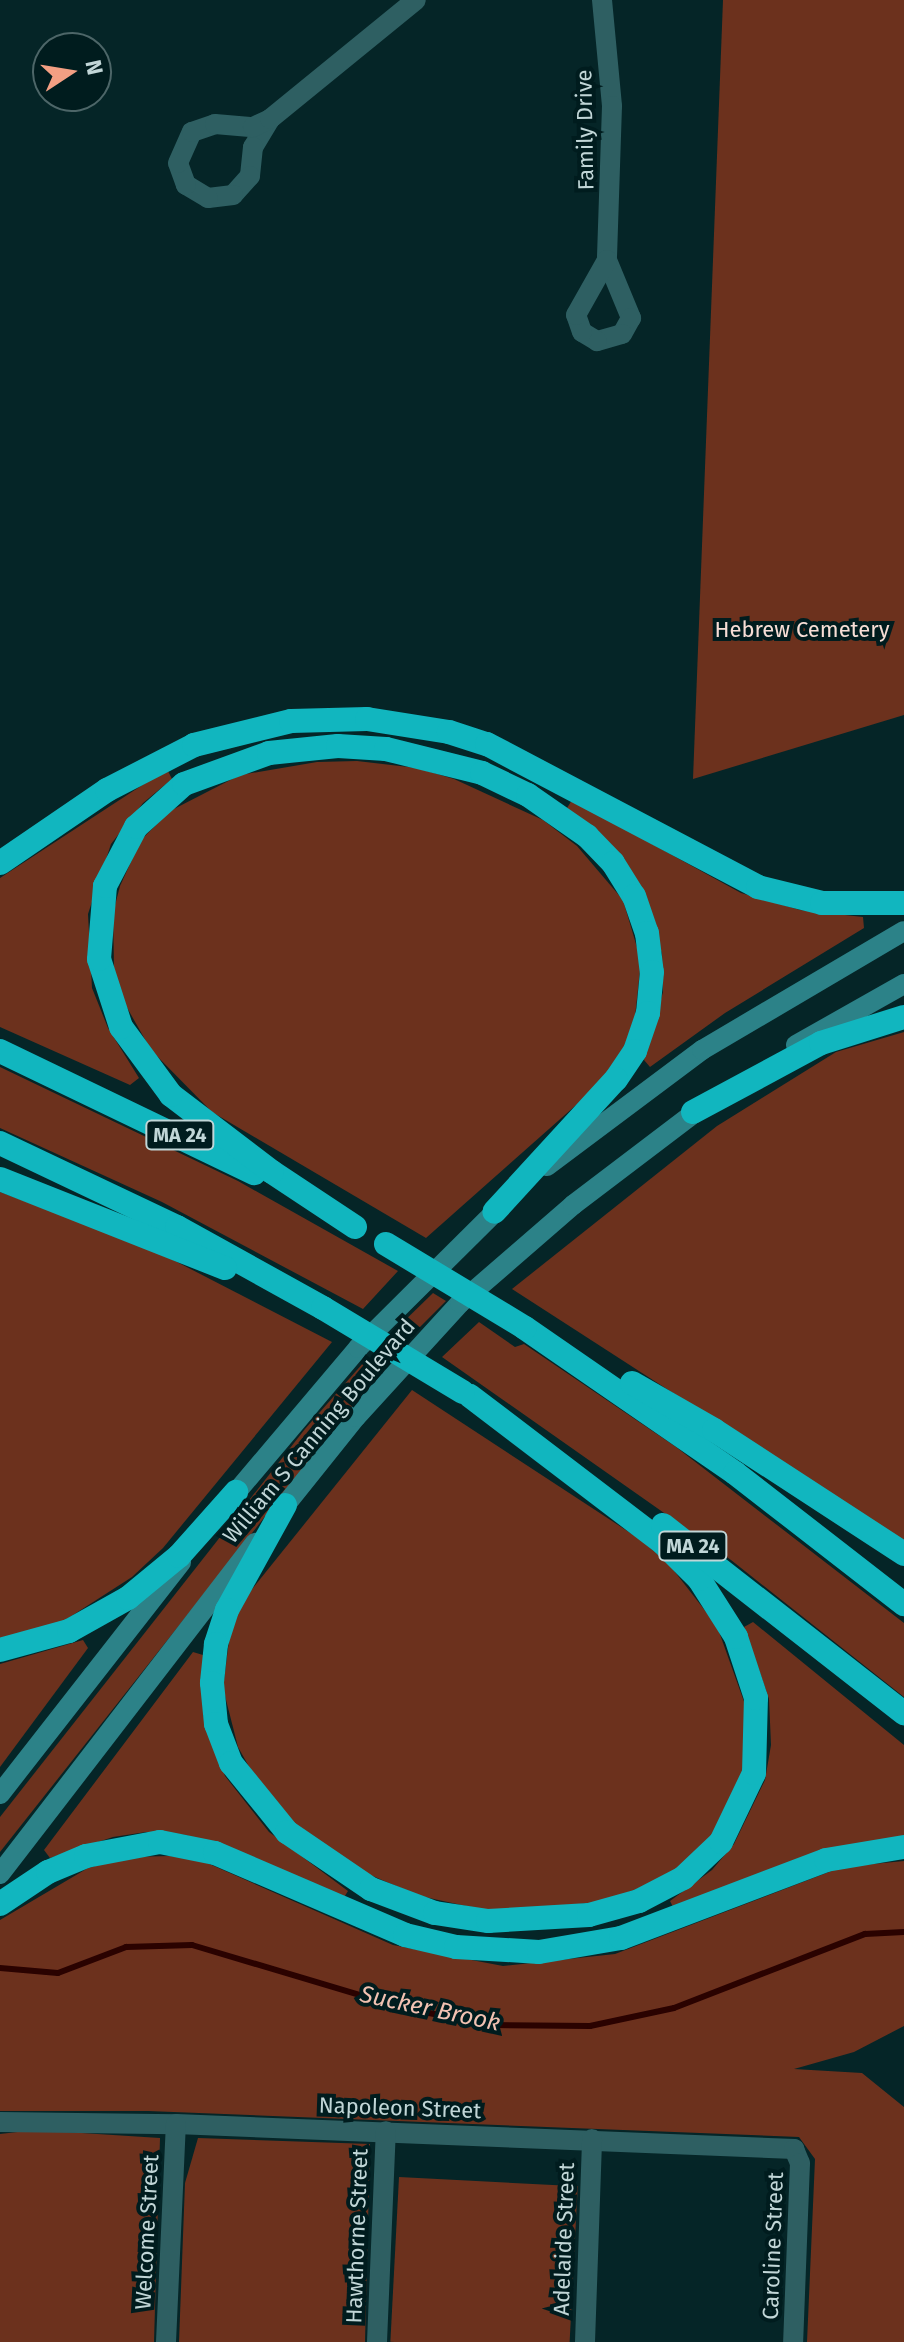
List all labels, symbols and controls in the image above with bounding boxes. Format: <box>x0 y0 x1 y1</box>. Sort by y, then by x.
north arrow <box>32 32 112 112</box>
text: N <box>79 57 109 77</box>
street label: Family Drive <box>571 69 599 191</box>
park label: Hebrew Cemetery <box>714 617 890 643</box>
road number: MA 24 <box>144 1119 216 1151</box>
street label: William S Canning Boulevard <box>217 1313 421 1549</box>
road number: MA 24 <box>657 1530 729 1562</box>
water label: Sucker Brook <box>357 1980 503 2038</box>
street label: Napoleon Street <box>318 2092 482 2124</box>
street label: Hawthorne Street <box>341 2148 373 2324</box>
street label: Welcome Street <box>130 2154 164 2310</box>
street label: Adelaide Street <box>548 2162 580 2316</box>
street label: Caroline Street <box>757 2172 789 2320</box>

